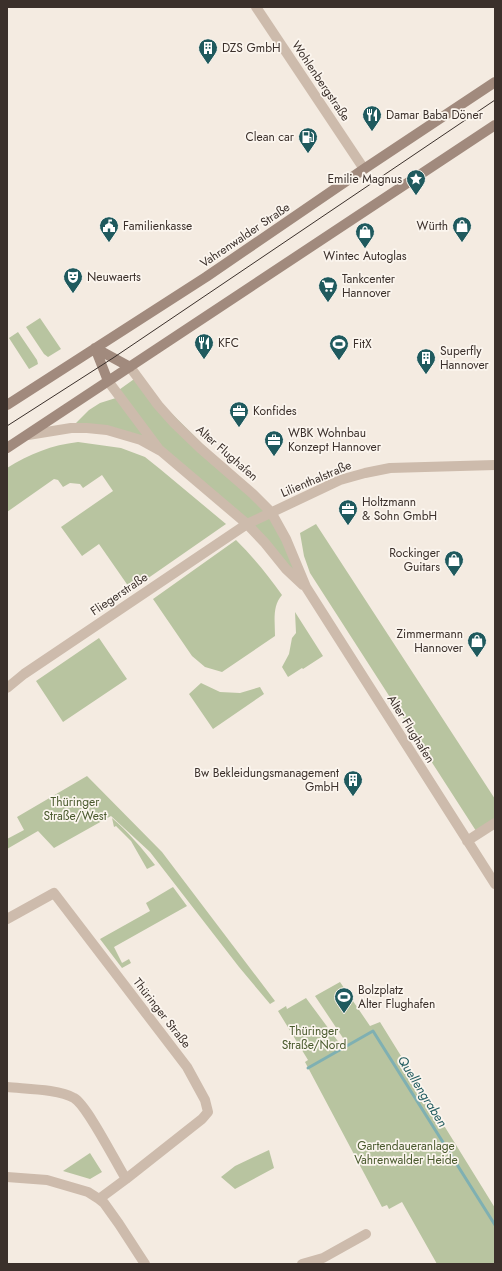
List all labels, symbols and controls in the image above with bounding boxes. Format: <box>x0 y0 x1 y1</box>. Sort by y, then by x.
building icon: DZS GmbH <box>197 37 219 65</box>
street label: Wohlenbergstraße <box>287 37 355 125</box>
place label: DZS GmbH <box>222 39 281 57</box>
restaurant icon: Damar Baba Döner <box>361 104 383 132</box>
place label: Damar Baba Döner <box>386 106 484 124</box>
fuel station icon: Clean car <box>297 126 319 154</box>
place label: Clean car <box>246 128 295 146</box>
place icon: Emilie Magnus <box>405 168 427 196</box>
place label: Emilie Magnus <box>327 170 402 188</box>
street label: Vahrenwalder Straße <box>196 198 294 272</box>
public building icon: Familienkasse <box>98 215 120 243</box>
shop icon: Würth <box>451 215 473 243</box>
place label: Familienkasse <box>123 217 192 235</box>
place label: Würth <box>417 217 448 235</box>
shop icon: Wintec Autoglas <box>354 221 376 249</box>
place label: Wintec Autoglas <box>323 247 407 265</box>
theatre icon: Neuwaerts <box>62 266 84 294</box>
place label: Neuwaerts <box>87 268 141 286</box>
place label: Tankcenter Hannover <box>342 270 396 302</box>
supermarket icon: Tankcenter Hannover <box>317 275 339 303</box>
restaurant icon: KFC <box>193 332 215 360</box>
sports icon: FitX <box>328 333 350 361</box>
place label: KFC <box>218 334 239 352</box>
place label: FitX <box>353 335 372 353</box>
place label: Superfly Hannover <box>440 342 490 374</box>
building icon: Superfly Hannover <box>415 347 437 375</box>
office icon: Konfides <box>228 400 250 428</box>
place label: Konfides <box>253 402 297 420</box>
street label: Alter Flughafen <box>192 421 262 485</box>
place label: WBK Wohnbau Konzept Hannover <box>288 424 382 456</box>
office icon: WBK Wohnbau Konzept Hannover <box>263 429 285 457</box>
street label: Lilienthalstraße <box>278 456 354 502</box>
place label: Holtzmann & Sohn GmbH <box>362 493 437 525</box>
office icon: Holtzmann & Sohn GmbH <box>337 498 359 526</box>
place label: Rockinger Guitars <box>389 544 441 576</box>
shop icon: Rockinger Guitars <box>443 549 465 577</box>
street label: Fliegerstraße <box>87 568 151 620</box>
place label: Zimmermann Hannover <box>397 625 464 657</box>
shop icon: Zimmermann Hannover <box>466 630 488 658</box>
street label: Alter Flughafen <box>383 691 439 767</box>
place label: Bw Bekleidungsmanagement GmbH <box>194 764 339 796</box>
building icon: Bw Bekleidungsmanagement GmbH <box>342 769 364 797</box>
park label: Thüringer Straße/West <box>43 793 107 825</box>
street label: Thüringer Straße <box>129 974 195 1052</box>
place label: Bolzplatz Alter Flughafen <box>358 981 435 1013</box>
sports icon: Bolzplatz Alter Flughafen <box>333 986 355 1014</box>
park label: Thüringer Straße/Nord <box>282 1022 346 1054</box>
water label: Quellengraben <box>393 1052 452 1131</box>
park label: Gartendaueranlage Vahrenwalder Heide <box>354 1137 458 1169</box>

